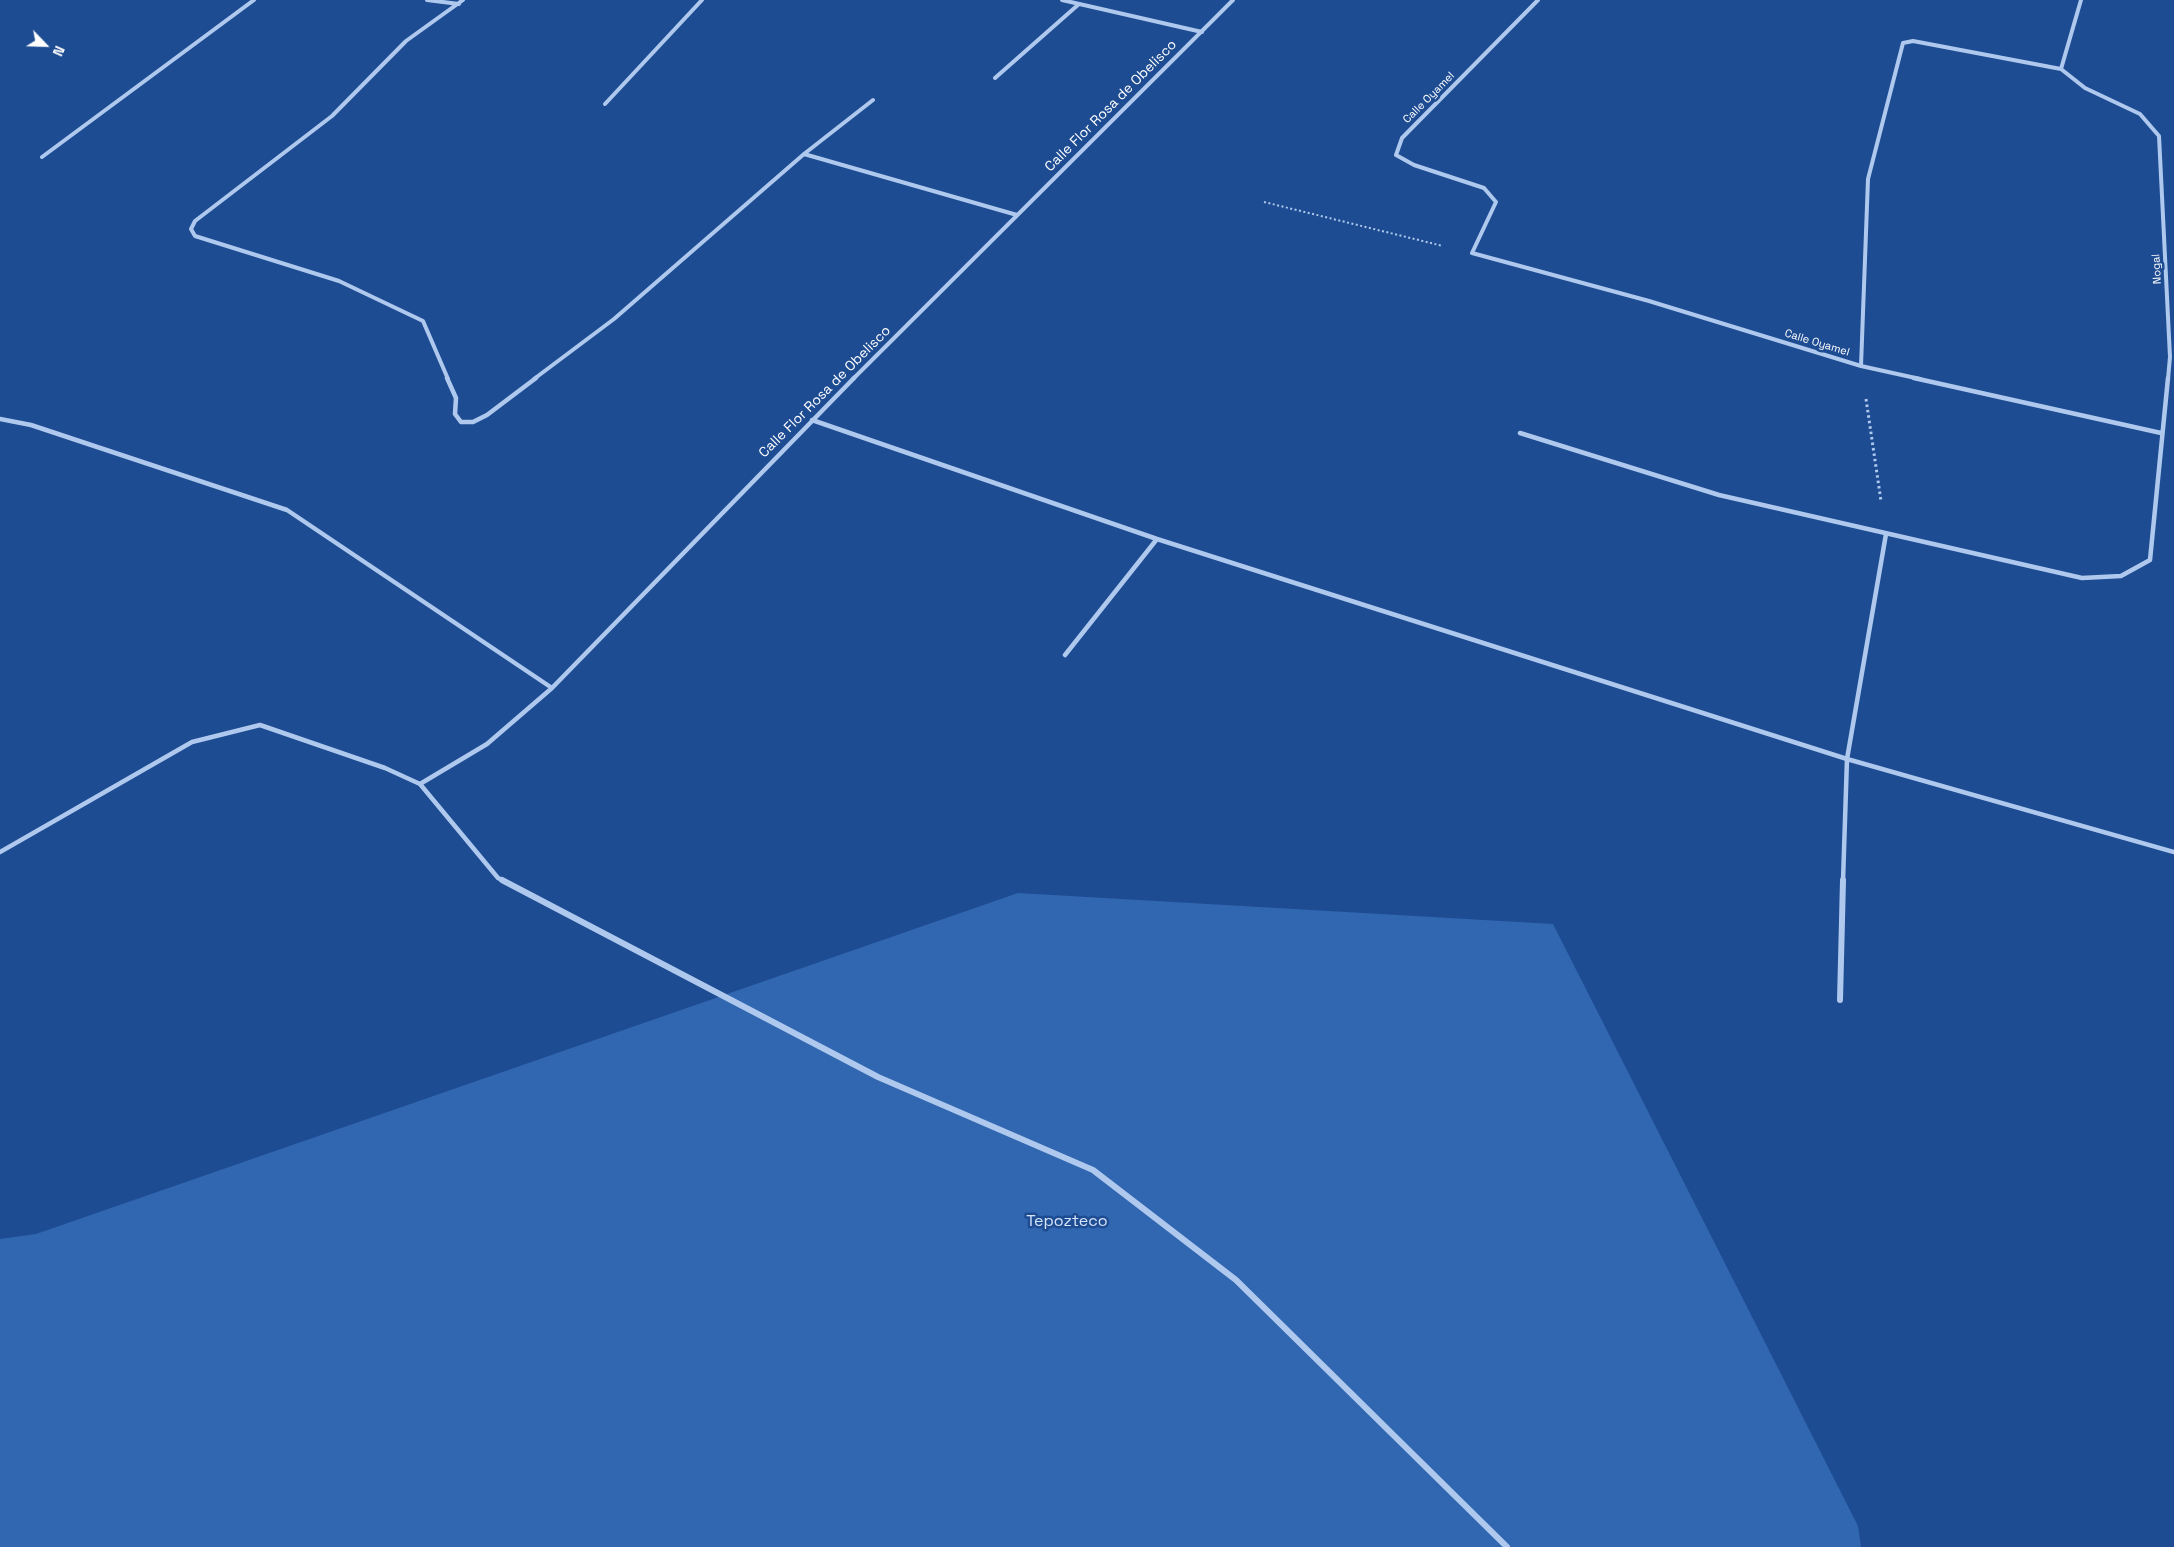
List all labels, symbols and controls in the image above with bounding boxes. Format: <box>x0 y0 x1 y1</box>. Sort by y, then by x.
north arrow <box>20 20 70 70</box>
street label: Calle Flor Rosa de Obelisco <box>1042 37 1180 175</box>
text: N <box>49 43 69 59</box>
street label: Calle Oyamel <box>1401 70 1457 126</box>
street label: Nogal <box>2150 254 2164 284</box>
street label: Calle Flor Rosa de Obelisco <box>756 323 894 461</box>
street label: Calle Oyamel <box>1783 327 1851 359</box>
park label: Tepozteco <box>1026 1212 1108 1232</box>

